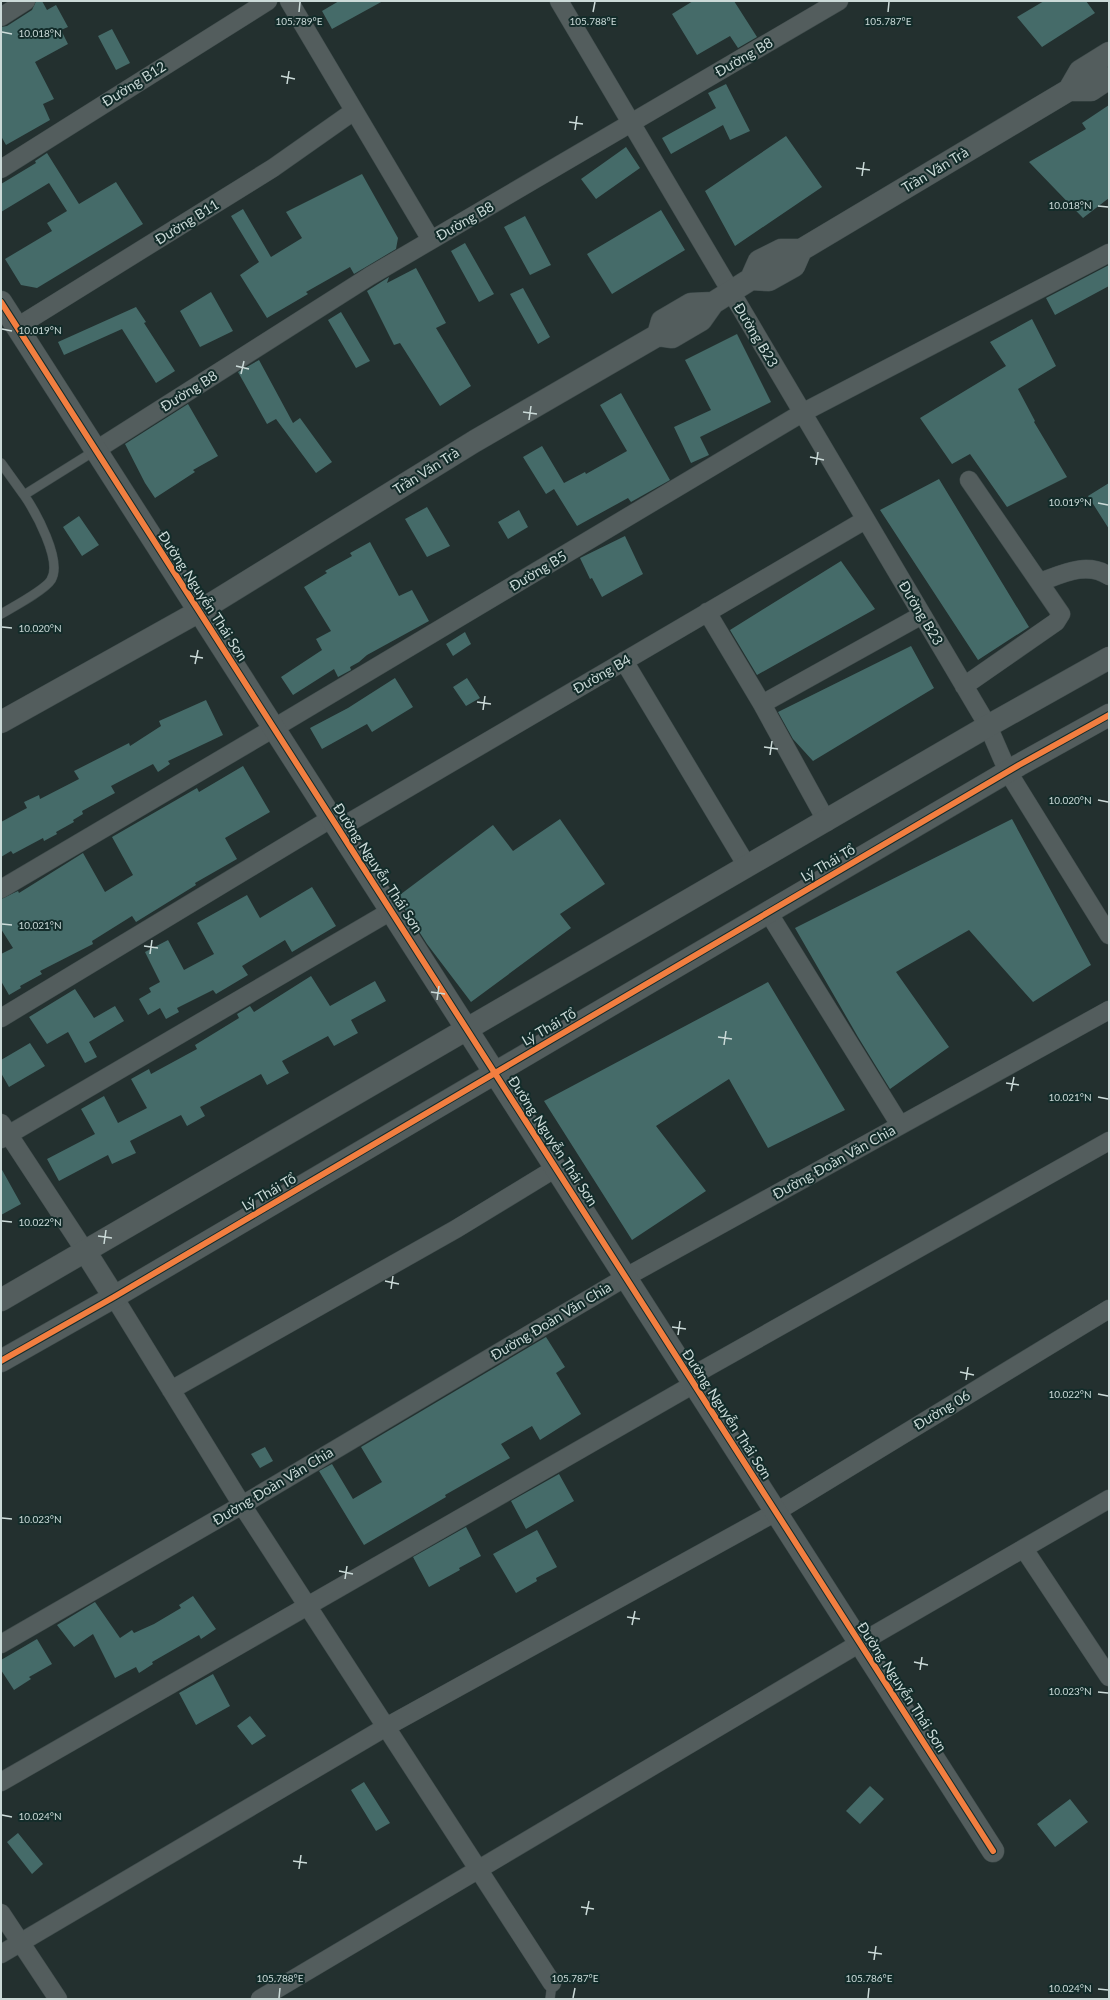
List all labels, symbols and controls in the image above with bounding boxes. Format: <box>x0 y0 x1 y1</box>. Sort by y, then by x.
text: 105.789°E <box>275 15 323 27</box>
text: 105.788°E <box>569 15 617 27</box>
text: 105.787°E <box>864 15 912 27</box>
text: 10.018°N <box>18 27 62 39</box>
street label: Đường B8 <box>712 33 776 80</box>
street label: Đường B12 <box>99 57 169 110</box>
street label: Trần Văn Trà <box>898 143 971 196</box>
street label: Đường B11 <box>152 195 222 248</box>
street label: Đường B8 <box>433 197 497 244</box>
text: 10.018°N <box>1048 199 1092 211</box>
street label: Đường B23 <box>731 300 782 370</box>
text: 10.019°N <box>18 324 62 336</box>
street label: Đường B8 <box>157 366 220 415</box>
street label: Trần Văn Trà <box>390 444 462 498</box>
text: 10.019°N <box>1048 496 1092 508</box>
street label: Đường Nguyễn Thái Sơn <box>155 528 252 664</box>
street label: Đường B5 <box>506 547 569 594</box>
street label: Đường B23 <box>896 578 947 648</box>
text: 10.020°N <box>18 622 62 634</box>
street label: Đường B4 <box>570 650 634 697</box>
text: 10.020°N <box>1048 794 1092 806</box>
street label: Đường Nguyễn Thái Sơn <box>330 800 427 936</box>
street label: Lý Thái Tổ <box>798 840 858 885</box>
text: 10.021°N <box>18 919 62 931</box>
street label: Lý Thái Tổ <box>519 1004 579 1049</box>
street label: Đường Nguyễn Thái Sơn <box>505 1073 602 1209</box>
text: 10.021°N <box>1048 1091 1092 1103</box>
street label: Đường Đoàn Văn Chia <box>769 1121 898 1202</box>
street label: Lý Thái Tổ <box>239 1169 299 1214</box>
text: 10.022°N <box>18 1216 62 1228</box>
street label: Đường Đoàn Văn Chia <box>487 1278 614 1363</box>
street label: Đường Nguyễn Thái Sơn <box>679 1346 776 1482</box>
street label: Đường 06 <box>910 1386 973 1433</box>
text: 10.022°N <box>1048 1388 1092 1400</box>
street label: Đường Đoàn Văn Chia <box>209 1443 336 1528</box>
text: 10.023°N <box>18 1513 62 1525</box>
street label: Đường Nguyễn Thái Sơn <box>854 1619 951 1755</box>
text: 10.023°N <box>1048 1685 1092 1697</box>
text: 10.024°N <box>18 1810 62 1822</box>
text: 105.788°E <box>256 1972 304 1984</box>
text: 105.787°E <box>551 1972 599 1984</box>
text: 105.786°E <box>845 1972 893 1984</box>
text: 10.024°N <box>1048 1982 1092 1994</box>

